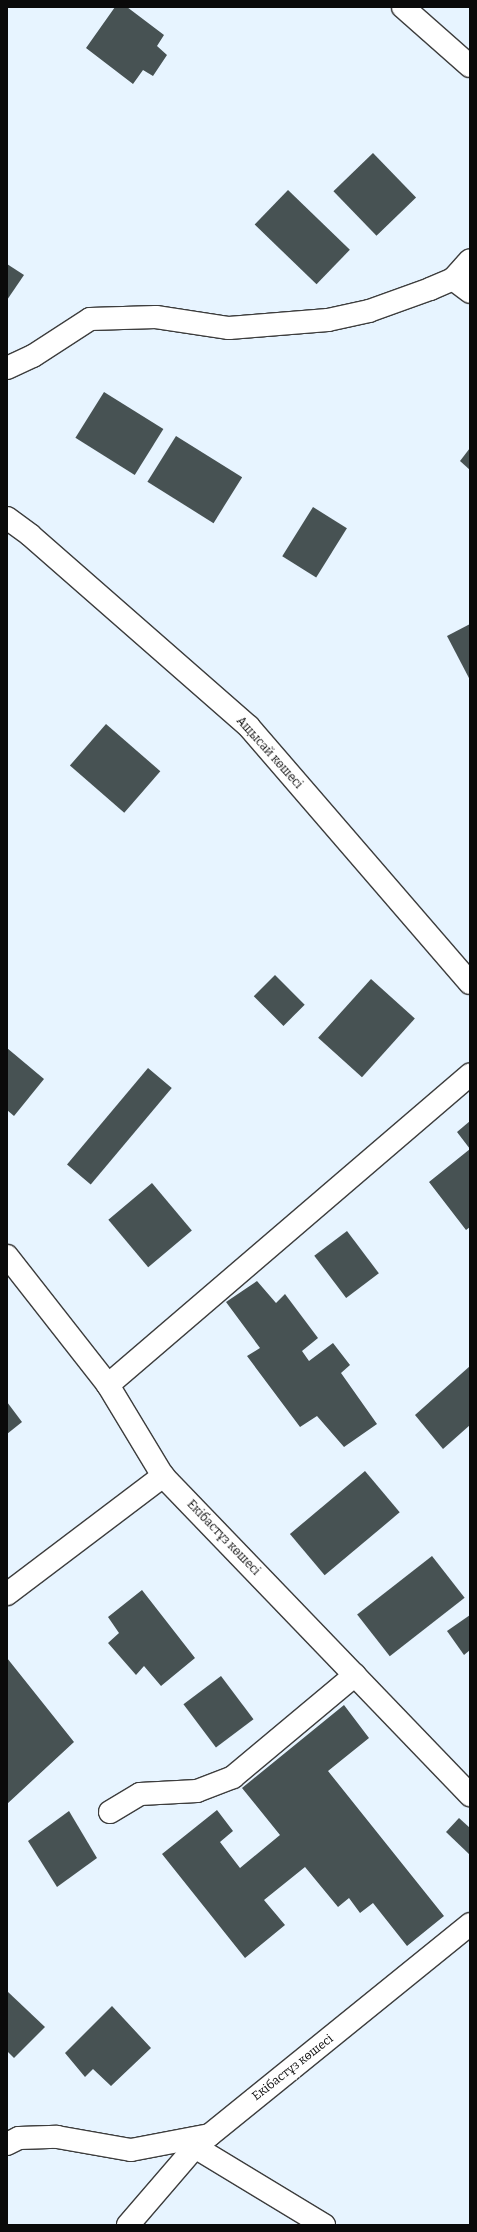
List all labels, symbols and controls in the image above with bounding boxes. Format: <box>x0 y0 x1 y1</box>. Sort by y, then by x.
street label: Ащысай көшесі <box>233 714 305 792</box>
street label: Екібастұз көшесі <box>183 1497 263 1579</box>
street label: Екібастұз көшесі <box>250 2032 336 2104</box>

